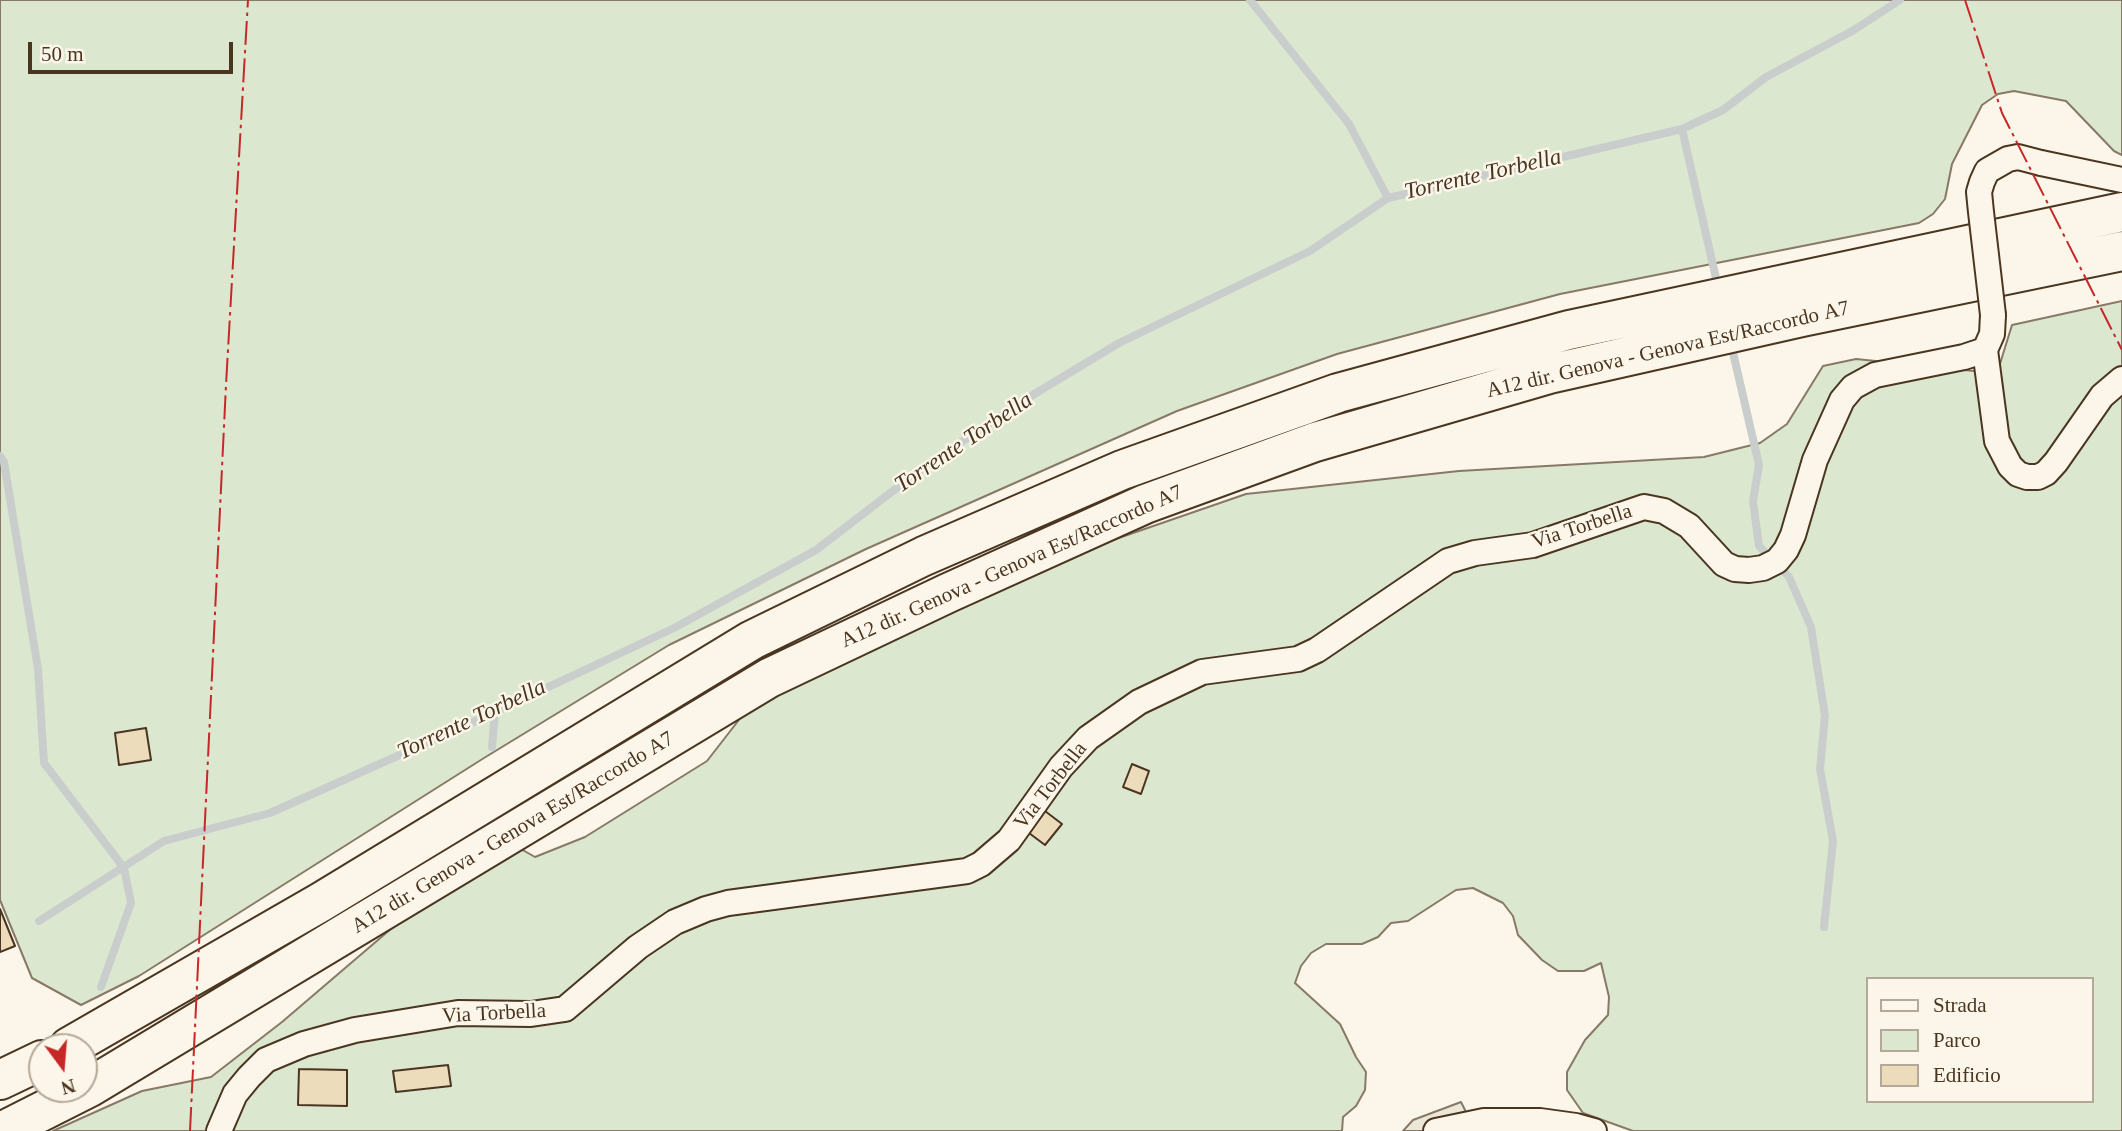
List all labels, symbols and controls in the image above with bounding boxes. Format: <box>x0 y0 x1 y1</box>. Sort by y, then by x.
scale bar <box>32 28 236 72</box>
text: 50 m <box>41 42 84 66</box>
water label: Torrente Torbella <box>1402 144 1564 206</box>
street label: A12 dir. Genova - Genova Est/Raccordo A7 <box>1484 296 1852 404</box>
water label: Torrente Torbella <box>890 387 1038 499</box>
street label: A12 dir. Genova - Genova Est/Raccordo A7 <box>837 480 1187 654</box>
street label: Via Torbella <box>1529 499 1635 555</box>
water label: Torrente Torbella <box>393 674 551 766</box>
street label: A12 dir. Genova - Genova Est/Raccordo A7 <box>347 727 679 939</box>
street label: Via Torbella <box>1009 737 1093 835</box>
legend <box>1867 977 2094 1103</box>
text: Strada <box>1933 993 1987 1017</box>
street label: Via Torbella <box>441 999 547 1029</box>
text: Parco <box>1933 1028 1981 1052</box>
north arrow <box>28 1033 98 1103</box>
text: Edificio <box>1933 1063 2001 1087</box>
text: N <box>59 1075 78 1099</box>

